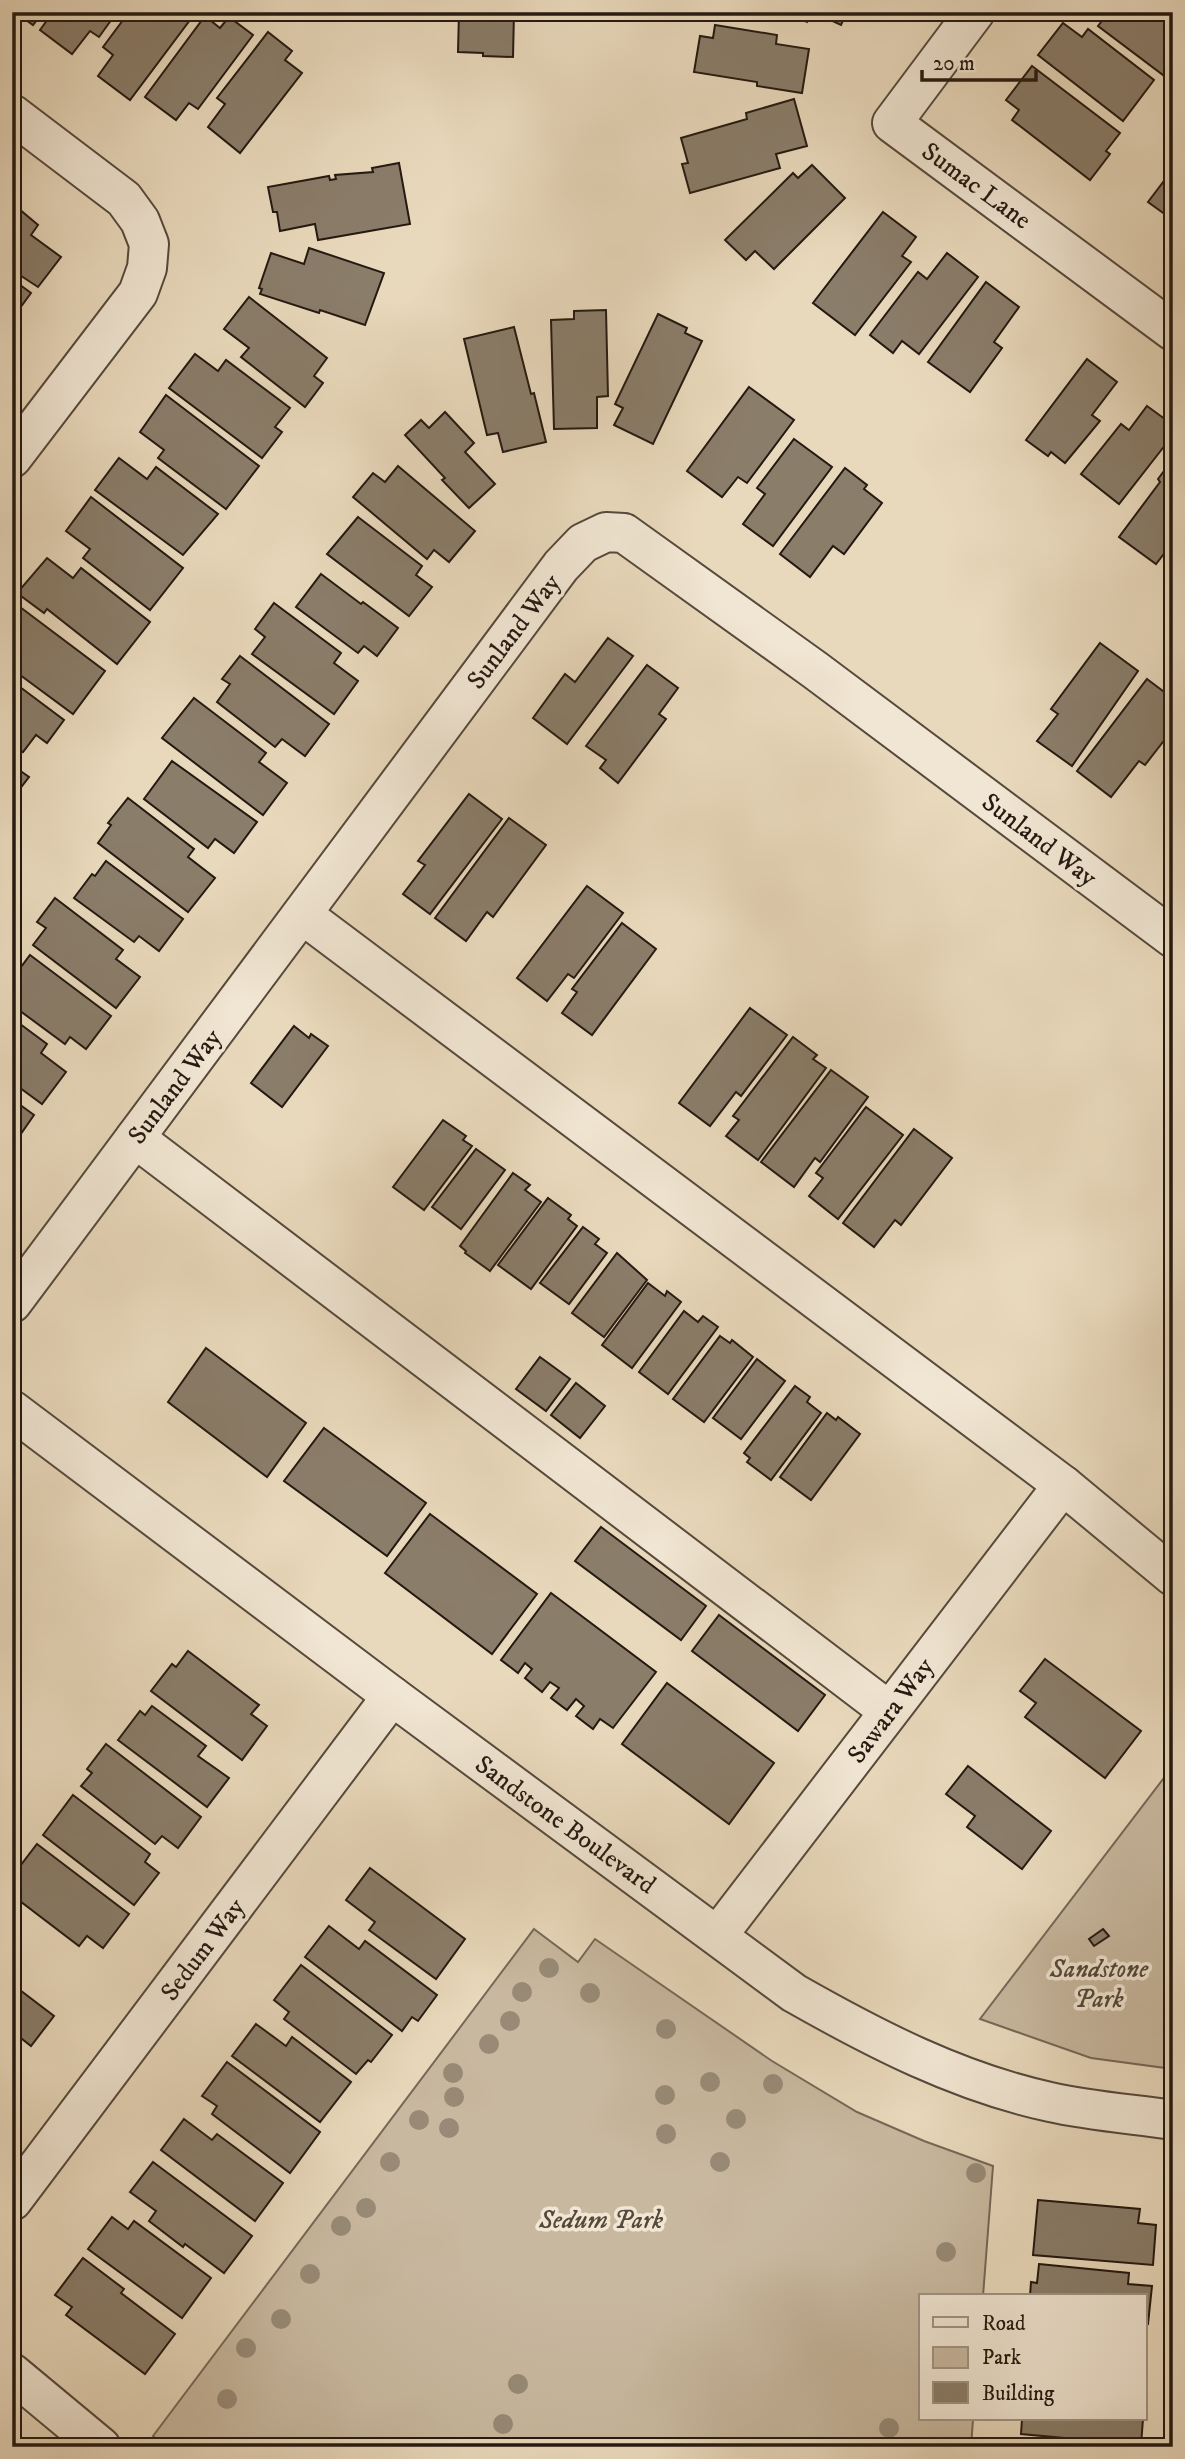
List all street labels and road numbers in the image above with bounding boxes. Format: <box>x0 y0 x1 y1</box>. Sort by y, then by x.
street label: Sumac Lane <box>915 135 1037 237</box>
street label: Sunland Way <box>460 567 569 696</box>
street label: Sunland Way <box>975 786 1104 895</box>
street label: Sunland Way <box>121 1022 230 1151</box>
street label: Sawara Way <box>841 1651 942 1770</box>
street label: Sandstone Boulevard <box>468 1748 662 1902</box>
street label: Sedum Way <box>154 1891 253 2008</box>

